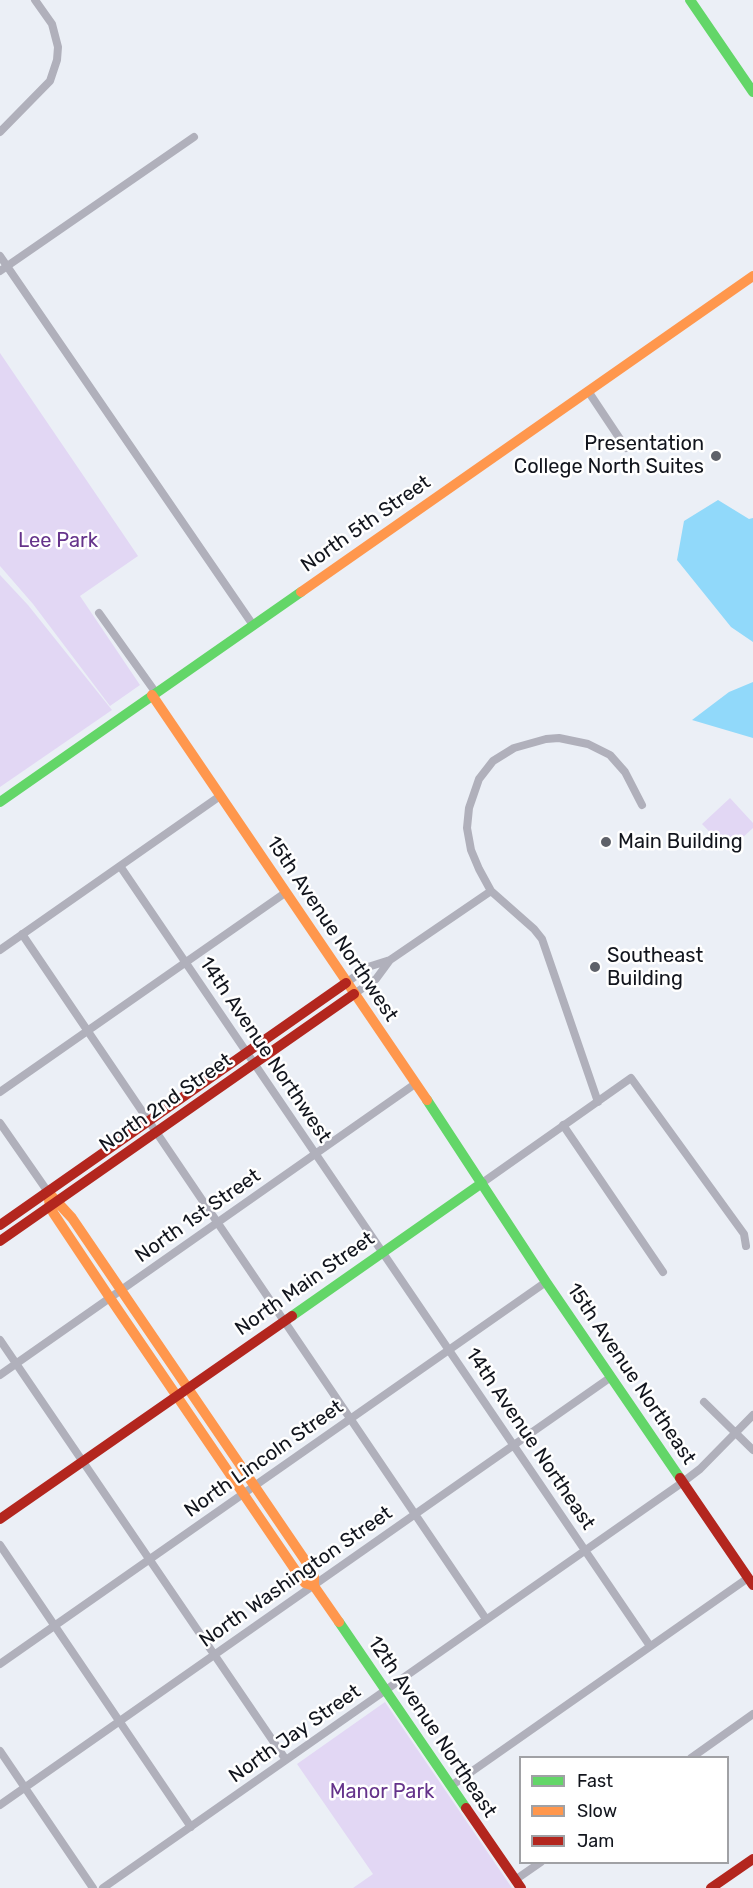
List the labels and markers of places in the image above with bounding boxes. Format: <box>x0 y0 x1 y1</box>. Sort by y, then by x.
place label: Presentation College North Suites <box>514 432 704 479</box>
marker: Presentation College North Suites <box>709 449 723 463</box>
place label: Main Building <box>618 830 743 854</box>
marker: Main Building <box>599 835 613 849</box>
place label: Southeast Building <box>607 944 703 991</box>
marker: Southeast Building <box>588 960 602 974</box>

